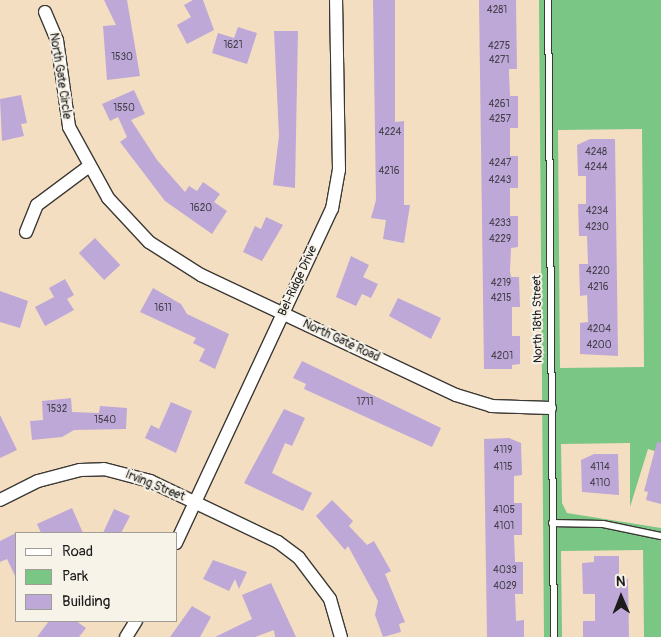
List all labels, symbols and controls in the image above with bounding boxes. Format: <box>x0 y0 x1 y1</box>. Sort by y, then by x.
house number: 4281 <box>487 5 507 17</box>
street label: North Gate Circle <box>46 32 74 120</box>
house number: 1621 <box>223 40 243 52</box>
house number: 4275 <box>488 41 510 53</box>
house number: 1530 <box>111 52 133 64</box>
house number: 4271 <box>489 55 509 67</box>
house number: 4261 <box>488 99 510 111</box>
house number: 1550 <box>113 103 135 115</box>
house number: 4257 <box>489 114 511 126</box>
house number: 4224 <box>379 127 401 139</box>
house number: 4248 <box>585 147 607 159</box>
house number: 4247 <box>489 158 511 170</box>
house number: 4244 <box>585 162 607 174</box>
house number: 4216 <box>378 166 400 178</box>
house number: 4243 <box>489 175 511 187</box>
house number: 1620 <box>190 203 212 215</box>
house number: 4234 <box>586 206 608 218</box>
house number: 4233 <box>489 218 511 230</box>
house number: 4230 <box>585 222 609 234</box>
house number: 4229 <box>489 234 511 246</box>
street label: Bel-Ridge Drive <box>275 244 321 318</box>
house number: 4220 <box>586 266 610 278</box>
street label: North 18th Street <box>530 275 546 363</box>
house number: 4219 <box>491 278 511 290</box>
house number: 4216 <box>587 282 609 294</box>
house number: 4215 <box>491 293 511 305</box>
house number: 1611 <box>154 303 172 315</box>
street label: North Gate Road <box>300 317 382 365</box>
house number: 4204 <box>587 324 611 336</box>
house number: 4200 <box>586 340 612 352</box>
house number: 4201 <box>491 351 513 363</box>
house number: 1711 <box>356 397 374 409</box>
house number: 1532 <box>47 404 67 416</box>
house number: 1540 <box>94 415 116 427</box>
house number: 4119 <box>494 445 512 457</box>
house number: 4115 <box>493 462 513 474</box>
house number: 4114 <box>590 462 610 474</box>
street label: Irving Street <box>123 468 187 504</box>
house number: 4110 <box>590 478 610 490</box>
house number: 4105 <box>493 505 515 517</box>
house number: 4101 <box>494 521 514 533</box>
legend <box>15 532 178 622</box>
text: Road <box>62 542 93 561</box>
house number: 4033 <box>493 565 517 577</box>
text: Park <box>62 567 88 586</box>
north arrow <box>596 572 646 622</box>
text: N <box>616 573 626 590</box>
house number: 4029 <box>493 581 517 593</box>
text: Building <box>62 592 110 611</box>

